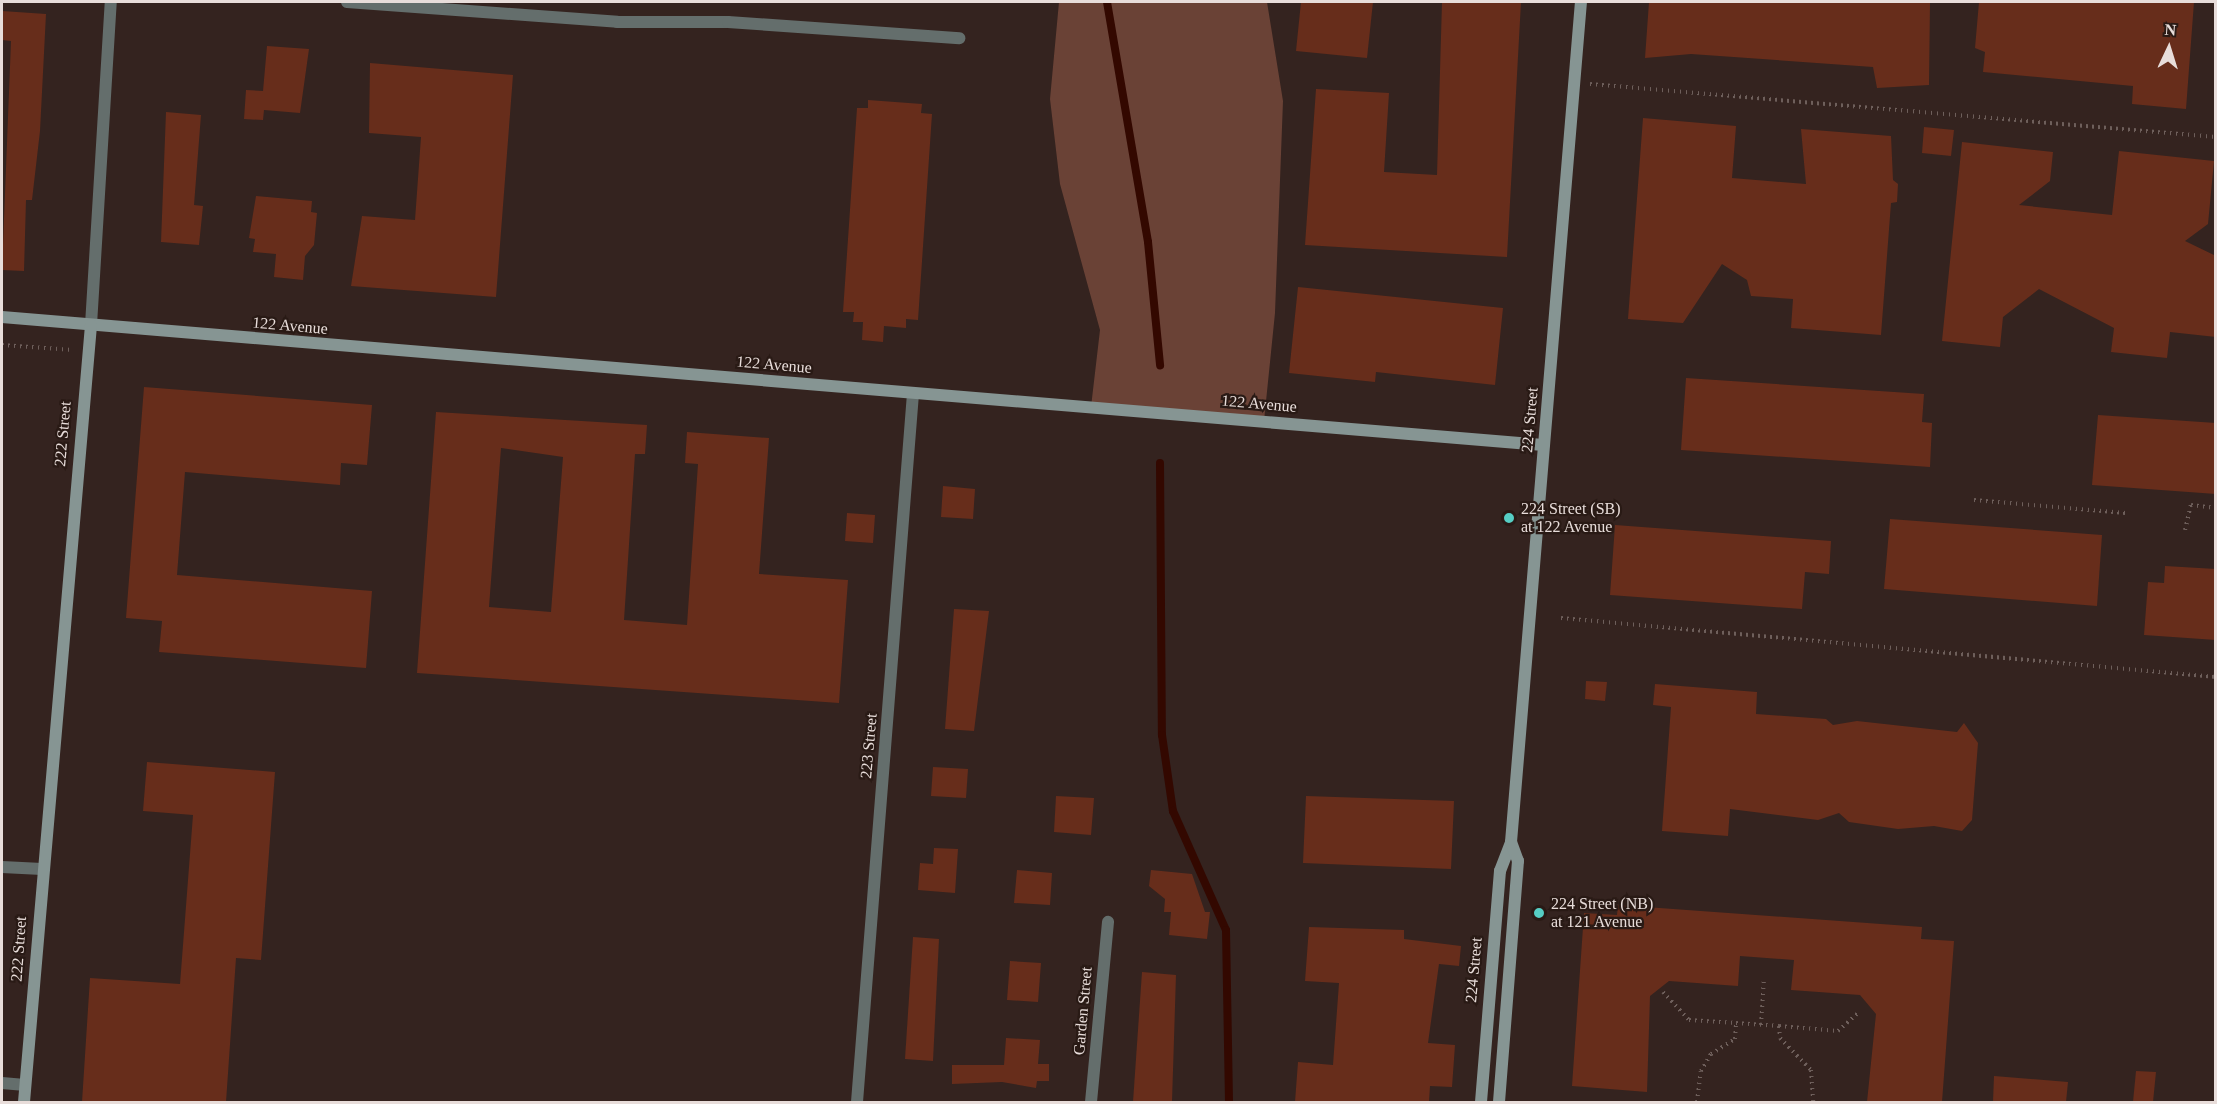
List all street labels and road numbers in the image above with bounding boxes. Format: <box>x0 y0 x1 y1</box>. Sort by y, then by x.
street label: 122 Avenue <box>251 313 329 339</box>
street label: 122 Avenue <box>735 352 813 378</box>
street label: 224 Street <box>1518 387 1542 453</box>
street label: 122 Avenue <box>1220 391 1298 417</box>
street label: 222 Street <box>51 401 75 467</box>
street label: 223 Street <box>857 713 881 779</box>
street label: 222 Street <box>7 916 31 982</box>
street label: 224 Street <box>1462 937 1486 1003</box>
street label: Garden Street <box>1070 966 1096 1056</box>

